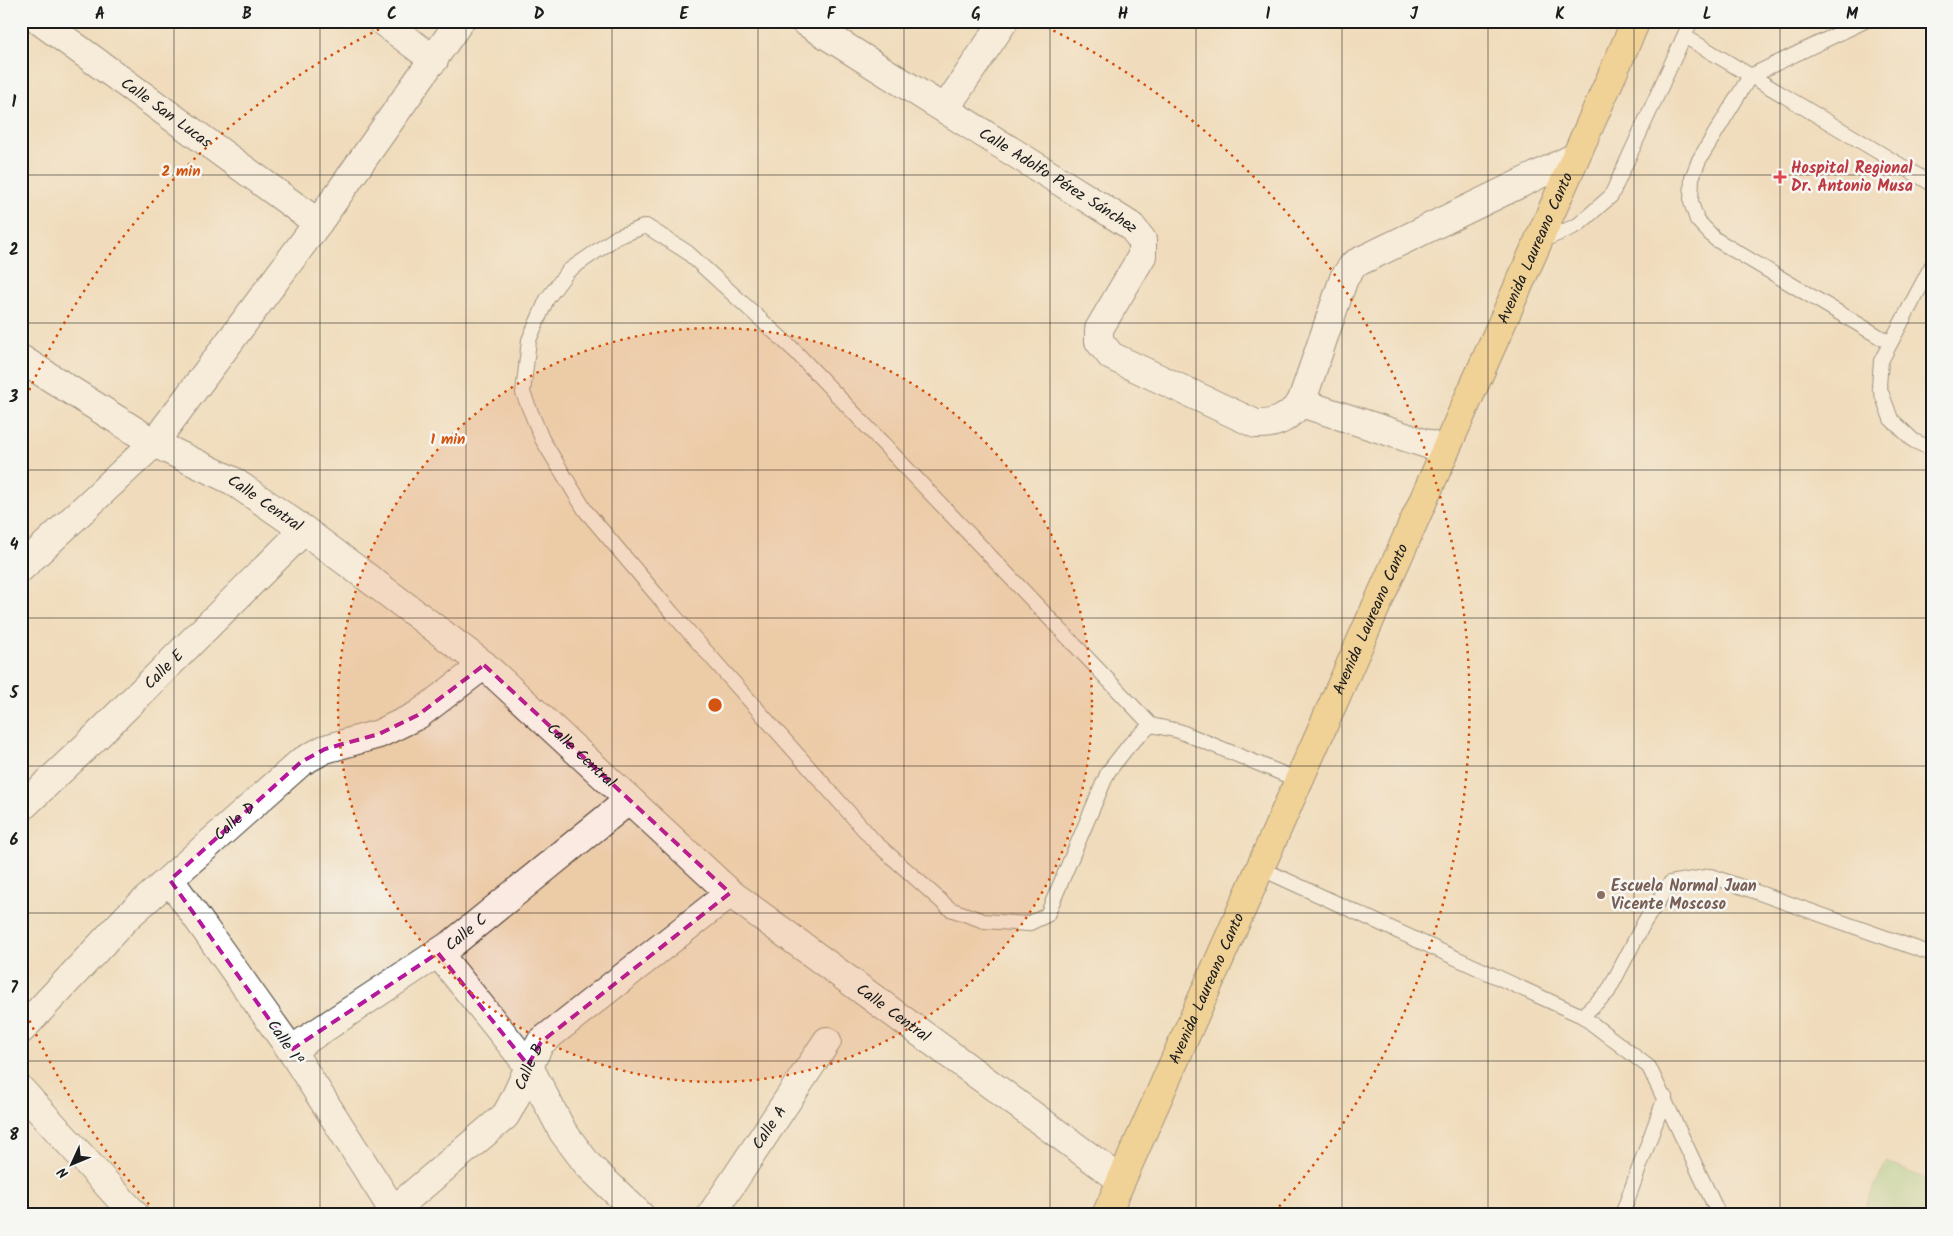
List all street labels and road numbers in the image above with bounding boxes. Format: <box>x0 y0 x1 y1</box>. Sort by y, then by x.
street label: Calle San Lucas <box>115 71 217 155</box>
street label: Calle Adolfo Pérez Sánchez <box>974 121 1144 238</box>
street label: Avenida Laureano Canto <box>1491 168 1580 328</box>
street label: Calle Central <box>222 468 308 538</box>
street label: Avenida Laureano Canto <box>1326 539 1415 699</box>
street label: Calle E <box>138 643 190 695</box>
street label: Calle Central <box>541 717 622 794</box>
street label: Calle D <box>208 796 261 847</box>
street label: Calle C <box>440 907 493 957</box>
street label: Avenida Laureano Canto <box>1162 909 1251 1068</box>
street label: Calle Central <box>851 977 936 1049</box>
street label: Calle 1ª <box>260 1015 310 1071</box>
street label: Calle B <box>508 1039 550 1094</box>
street label: Calle A <box>745 1100 793 1155</box>

